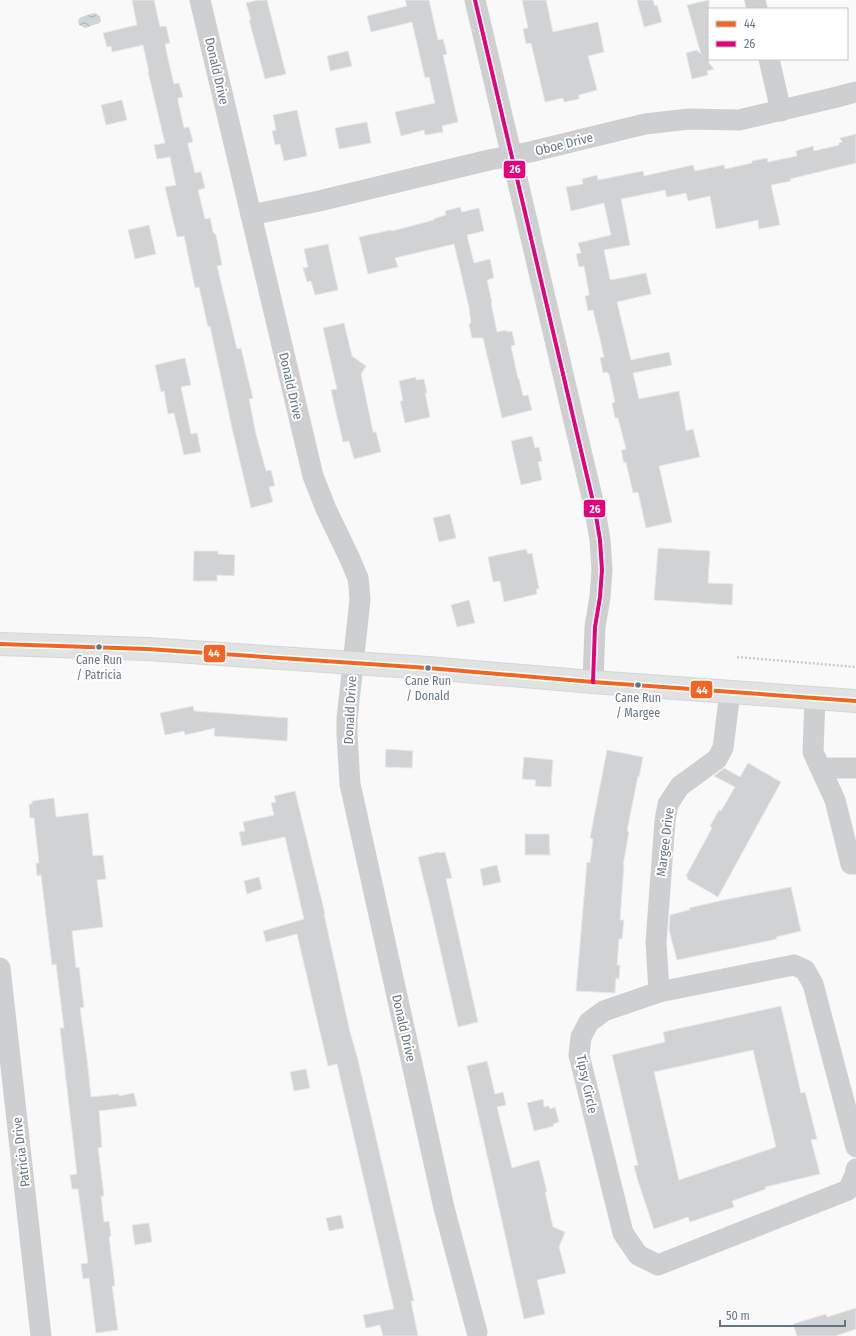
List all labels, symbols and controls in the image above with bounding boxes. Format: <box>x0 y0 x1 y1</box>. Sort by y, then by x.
legend <box>708 8 848 60</box>
text: 44 <box>744 17 756 31</box>
street label: Donald Drive <box>202 36 232 106</box>
text: 26 <box>744 37 755 51</box>
street label: Oboe Drive <box>534 130 594 158</box>
line badge: 26 <box>503 160 526 179</box>
text: 26 <box>509 163 521 176</box>
street label: Donald Drive <box>276 351 306 421</box>
line badge: 26 <box>583 499 606 518</box>
text: 26 <box>589 503 601 516</box>
marker: Cane Run / Patricia <box>94 642 104 652</box>
line badge: 44 <box>203 644 226 663</box>
text: 44 <box>208 647 220 660</box>
place label: Cane Run / Patricia <box>76 653 122 682</box>
marker: Cane Run / Donald <box>423 663 433 673</box>
place label: Cane Run / Donald <box>405 674 451 703</box>
street label: Donald Drive <box>341 675 359 745</box>
marker: Cane Run / Margee <box>633 680 643 690</box>
line badge: 44 <box>690 680 713 699</box>
text: 44 <box>696 684 708 697</box>
place label: Cane Run / Margee <box>615 691 661 720</box>
street label: Margee Drive <box>653 807 677 877</box>
street label: Donald Drive <box>389 993 419 1063</box>
street label: Tipsy Circle <box>573 1053 601 1115</box>
street label: Patricia Drive <box>9 1116 33 1188</box>
scale bar <box>720 1302 845 1328</box>
text: 50 m <box>726 1309 750 1323</box>

